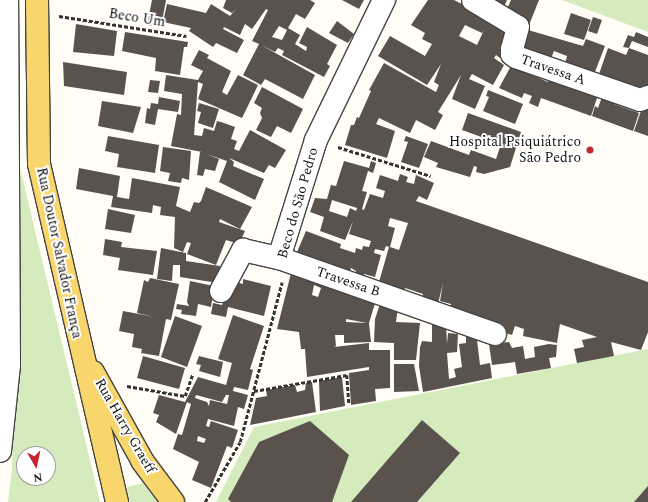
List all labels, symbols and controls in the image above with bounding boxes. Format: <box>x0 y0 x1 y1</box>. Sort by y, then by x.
street label: Beco Um <box>108 5 166 31</box>
street label: Travessa A <box>518 51 588 89</box>
place label: Hospital Psiquiátrico São Pedro <box>449 134 581 166</box>
marker: Hospital Psiquiátrico São Pedro <box>584 144 596 156</box>
street label: Beco do São Pedro <box>274 146 322 260</box>
street label: Rua Doutor Salvador França <box>33 166 85 340</box>
street label: Travessa B <box>314 263 382 301</box>
street label: Rua Harry Graeff <box>91 376 159 476</box>
north arrow <box>16 446 56 486</box>
text: N <box>32 468 44 486</box>

